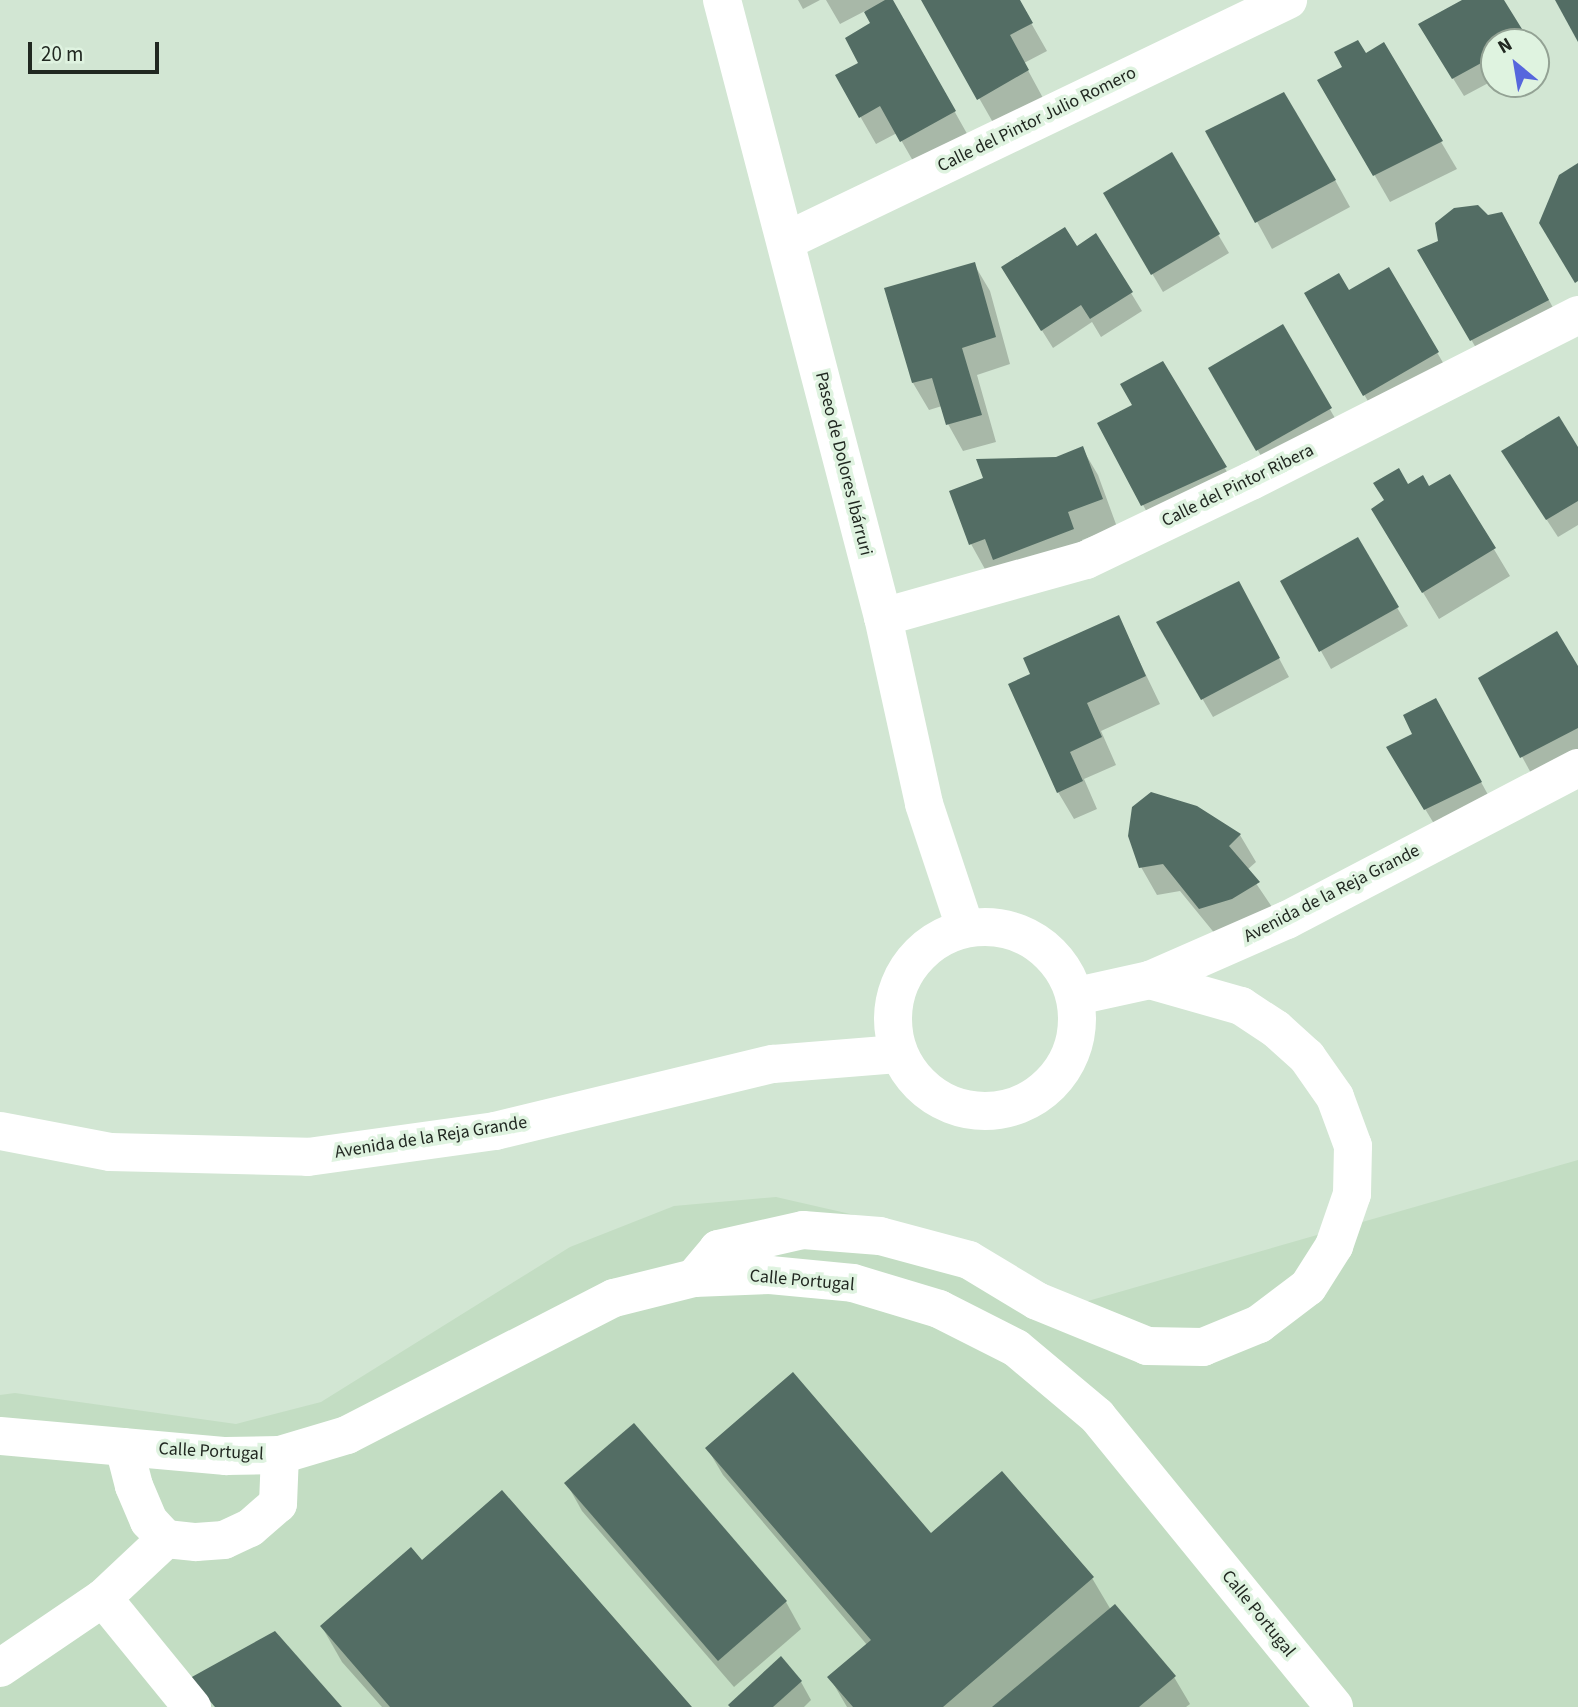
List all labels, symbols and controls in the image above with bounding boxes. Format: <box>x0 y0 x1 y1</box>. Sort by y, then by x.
scale bar <box>32 28 163 72</box>
north arrow <box>1480 28 1550 98</box>
text: N <box>1493 31 1517 61</box>
text: 20 m <box>41 39 83 69</box>
street label: Calle del Pintor Julio Romero <box>934 62 1140 178</box>
street label: Paseo de Dolores Ibárruri <box>810 370 876 558</box>
street label: Calle del Pintor Ribera <box>1158 440 1318 532</box>
street label: Avenida de la Reja Grande <box>1240 840 1424 948</box>
street label: Avenida de la Reja Grande <box>333 1112 529 1164</box>
street label: Calle Portugal <box>749 1266 855 1296</box>
street label: Calle Portugal <box>158 1438 264 1466</box>
street label: Calle Portugal <box>1217 1566 1299 1662</box>

